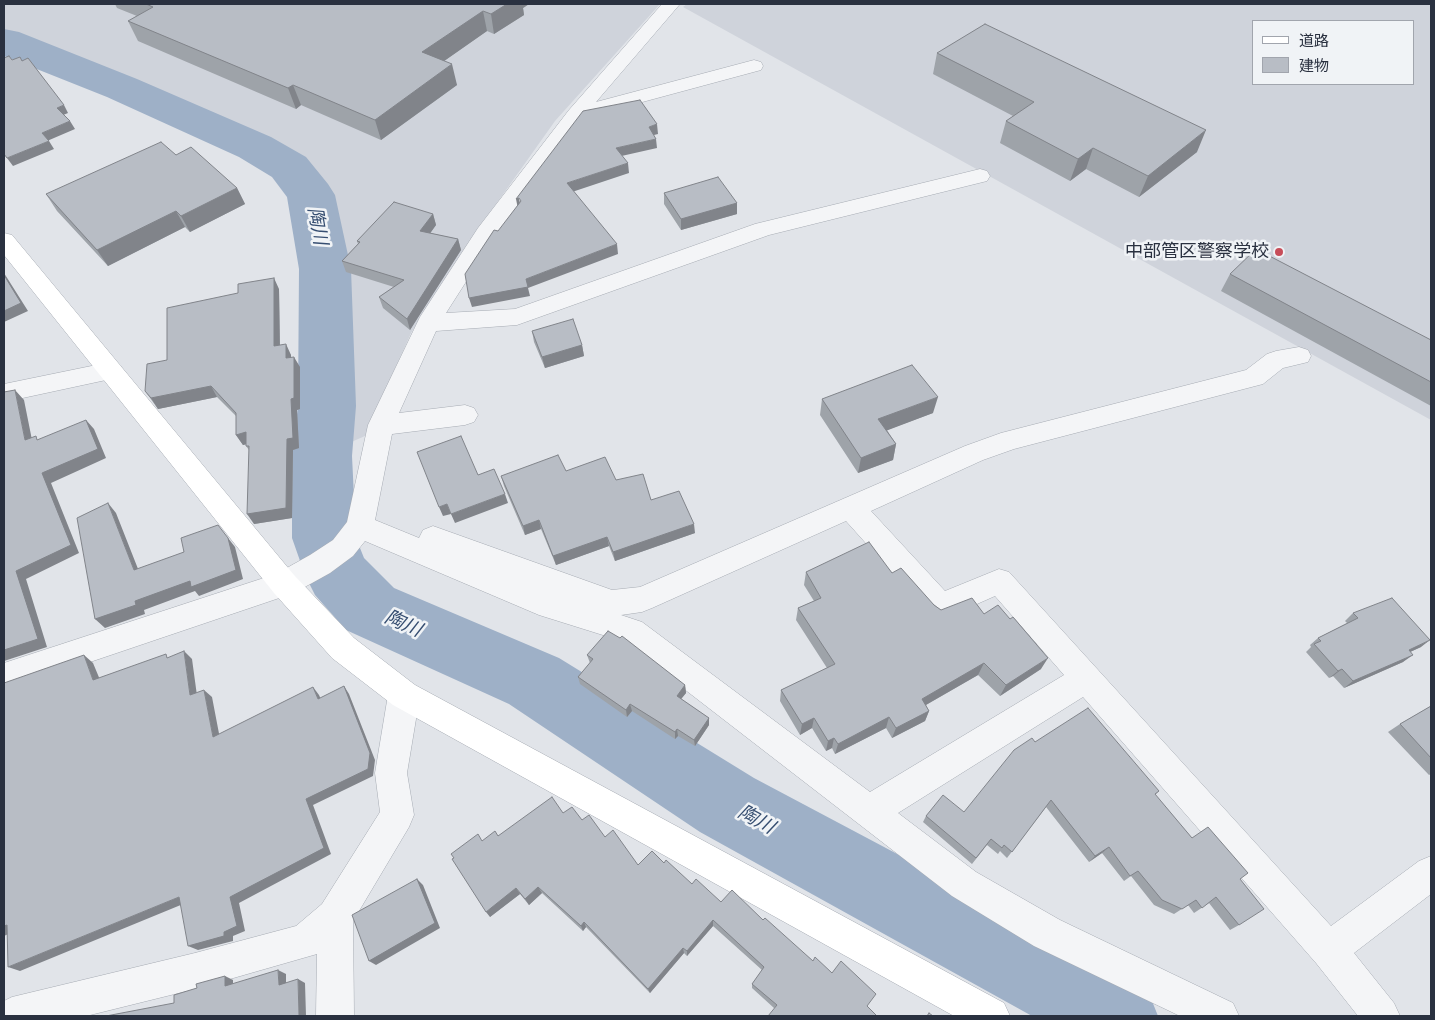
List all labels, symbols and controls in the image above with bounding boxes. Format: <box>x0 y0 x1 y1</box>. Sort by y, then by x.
legend <box>1252 20 1415 85</box>
text: 道路 <box>1299 30 1329 50</box>
text: 建物 <box>1299 55 1329 75</box>
water label: 陶川 <box>302 205 332 247</box>
place label: 中部管区警察学校 <box>1125 241 1269 263</box>
marker: 中部管区警察学校 <box>1273 246 1285 258</box>
water label: 陶川 <box>381 606 425 642</box>
water label: 陶川 <box>734 801 778 839</box>

